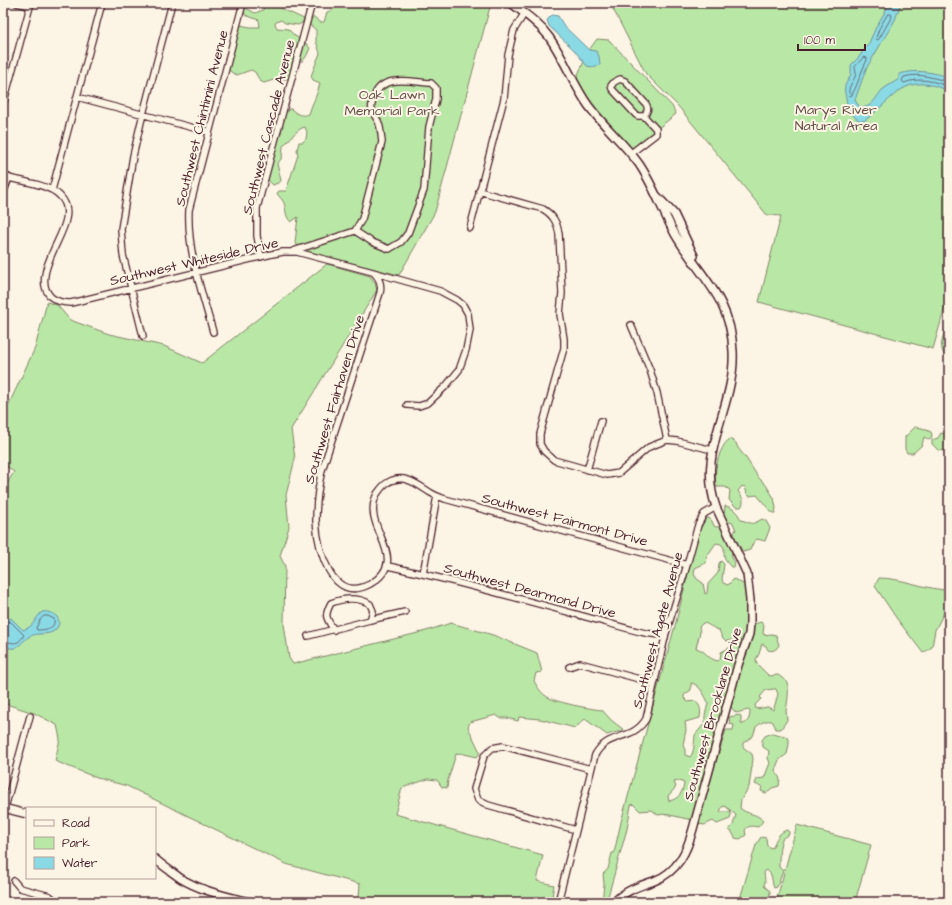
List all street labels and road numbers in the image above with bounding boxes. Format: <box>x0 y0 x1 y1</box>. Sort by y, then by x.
street label: Southwest Chintimini Avenue <box>170 28 234 208</box>
street label: Southwest Cascade Avenue <box>238 37 301 217</box>
street label: Southwest Whiteside Drive <box>108 233 281 291</box>
street label: Southwest Fairhaven Drive <box>300 312 370 486</box>
street label: Southwest Fairmont Drive <box>479 488 650 552</box>
street label: Southwest Agate Avenue <box>627 549 689 711</box>
street label: Southwest Dearmond Drive <box>441 558 618 624</box>
street label: Southwest Brooklane Drive <box>679 625 747 803</box>

